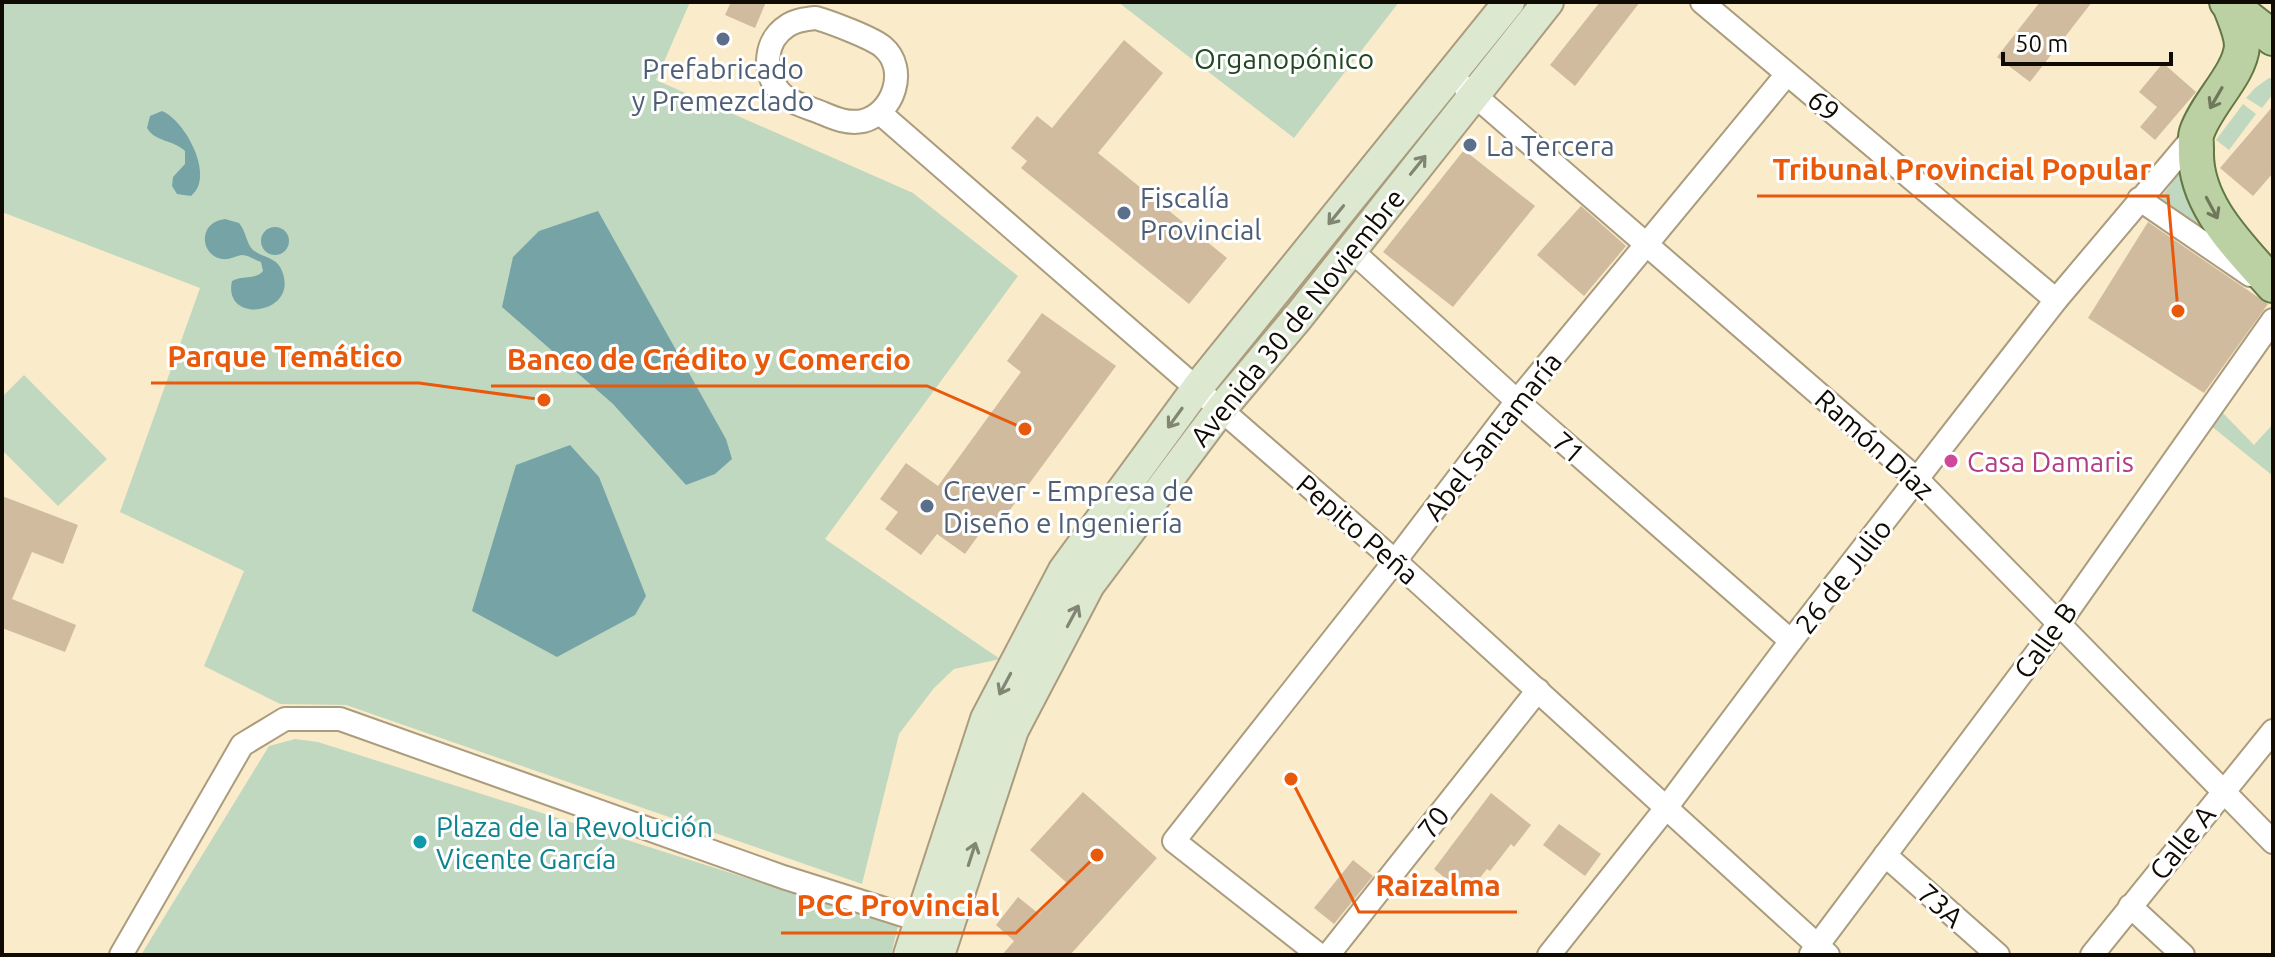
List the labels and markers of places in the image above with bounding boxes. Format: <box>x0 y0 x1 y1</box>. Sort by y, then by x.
marker: Prefabricado y Premezclado <box>714 30 732 48</box>
place label: Prefabricado y Premezclado <box>632 53 814 116</box>
place label: La Tercera <box>1486 130 1615 161</box>
marker: La Tercera <box>1461 136 1479 154</box>
callout: Tribunal Provincial Popular <box>1757 142 2168 196</box>
place label: Fiscalía Provincial <box>1140 182 1262 245</box>
marker: Fiscalía Provincial <box>1115 204 1133 222</box>
callout: Parque Temático <box>151 329 419 383</box>
callout: Banco de Crédito y Comercio <box>491 332 927 386</box>
place label: Casa Damaris <box>1967 446 2134 477</box>
marker: Casa Damaris <box>1942 452 1960 470</box>
place label: Crever - Empresa de Diseño e Ingeniería <box>943 475 1194 538</box>
marker: Crever - Empresa de Diseño e Ingeniería <box>918 497 936 515</box>
place label: Plaza de la Revolución Vicente García <box>436 811 713 874</box>
marker: Plaza de la Revolución Vicente García <box>411 833 429 851</box>
callout: Raizalma <box>1359 858 1517 912</box>
callout: PCC Provincial <box>781 879 1016 933</box>

